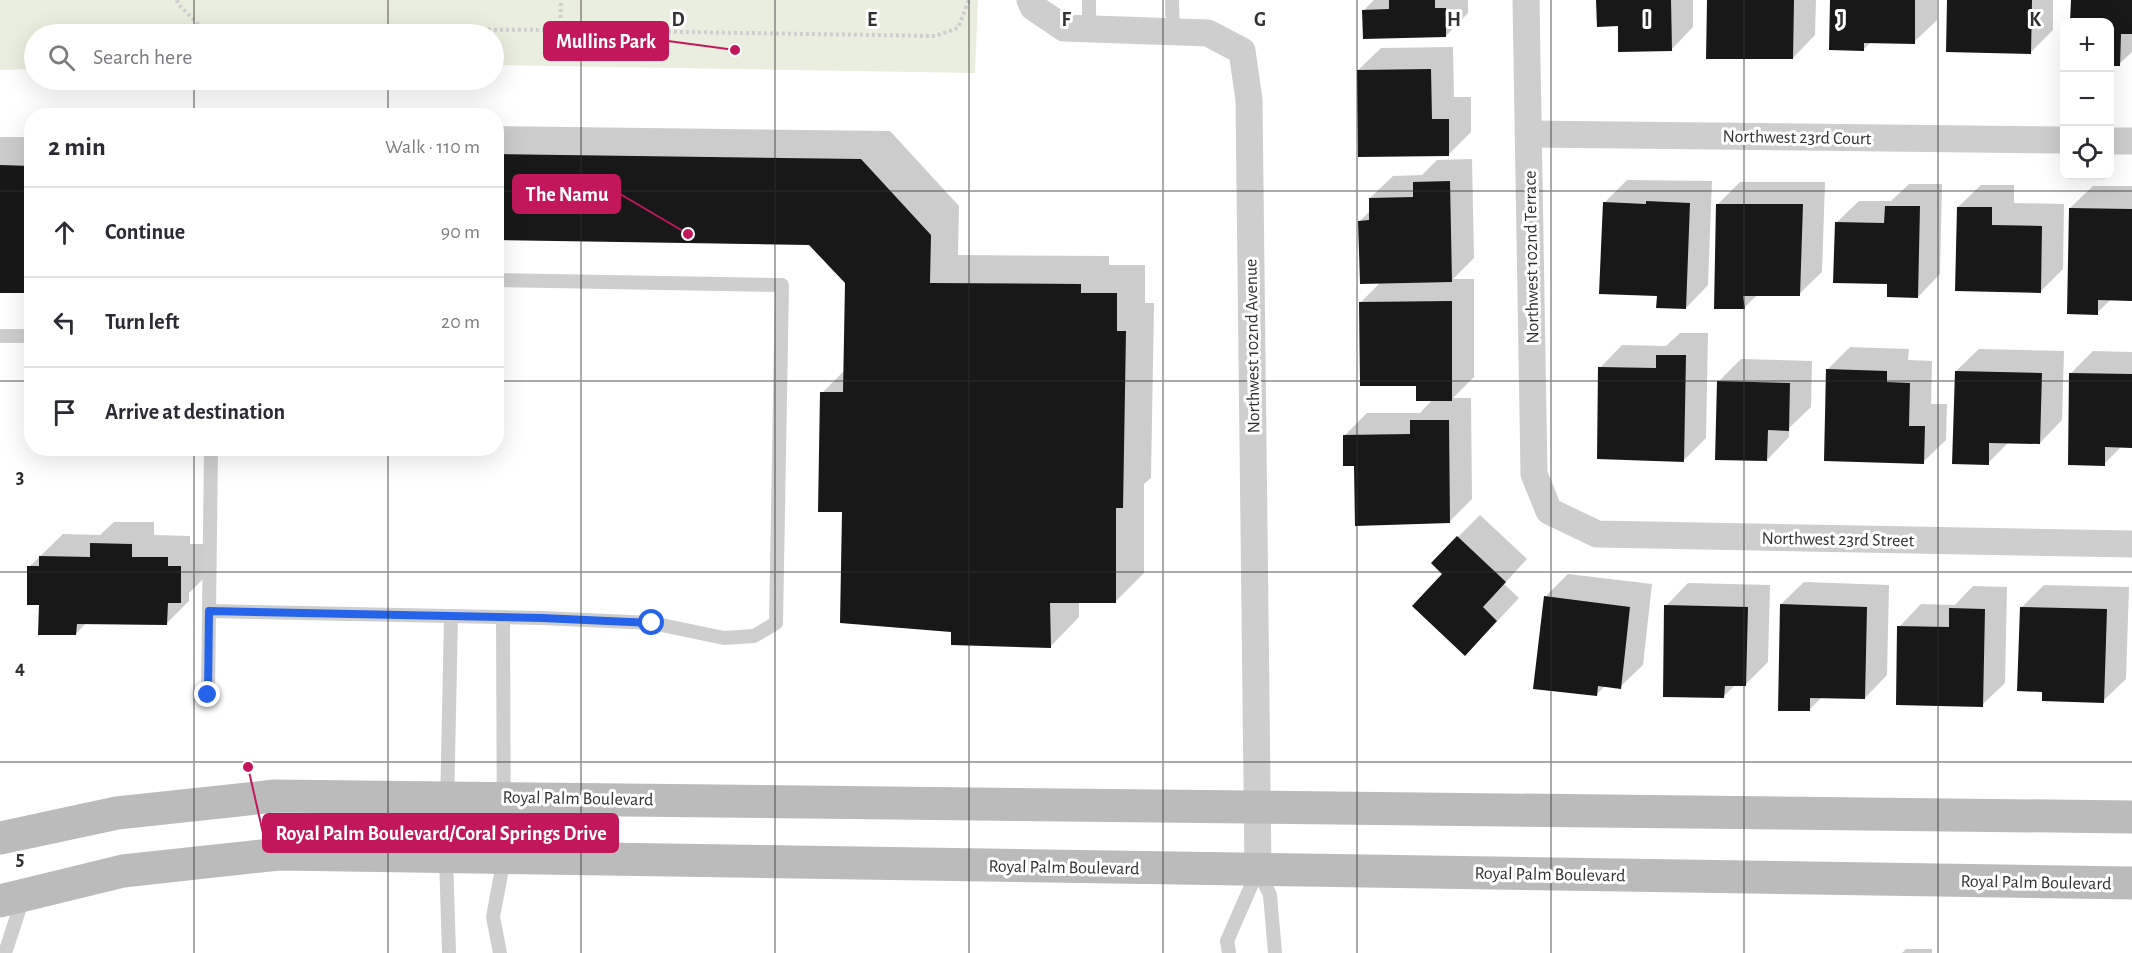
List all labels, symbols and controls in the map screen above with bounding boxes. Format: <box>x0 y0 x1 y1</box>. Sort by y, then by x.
text: D <box>671 10 685 30</box>
text: E <box>867 10 877 30</box>
text: F <box>1061 10 1071 30</box>
text: G <box>1254 10 1266 30</box>
text: H <box>1447 10 1461 30</box>
text: I <box>1644 10 1650 30</box>
text: J <box>1838 10 1844 30</box>
text: K <box>2029 10 2041 30</box>
map controls <box>2060 18 2114 180</box>
button: + <box>2060 18 2114 72</box>
callout: Mullins Park <box>544 22 668 60</box>
search box <box>24 24 504 90</box>
text: Mullins Park <box>556 32 656 52</box>
icon: search <box>45 41 78 74</box>
text: Search here <box>93 46 192 68</box>
button: − <box>2060 72 2114 126</box>
button: locate <box>2060 126 2114 180</box>
street label: Northwest 23rd Court <box>1722 128 1872 148</box>
text: 2 min <box>48 134 106 160</box>
text: Walk · 110 m <box>385 137 480 157</box>
street label: Northwest 102nd Terrace <box>1521 170 1543 344</box>
callout: The Namu <box>513 175 620 213</box>
text: The Namu <box>526 185 609 205</box>
icon: ahead <box>48 216 81 249</box>
text: Continue <box>105 221 185 243</box>
text: 90 m <box>441 222 480 242</box>
street label: Northwest 102nd Avenue <box>1242 259 1264 433</box>
icon: left <box>48 306 81 339</box>
text: Turn left <box>105 311 179 333</box>
text: 20 m <box>441 312 480 332</box>
icon: arrive <box>48 396 81 429</box>
text: Arrive at destination <box>105 401 285 423</box>
text: 3 <box>16 467 24 487</box>
street label: Northwest 23rd Street <box>1761 530 1915 550</box>
route start <box>638 609 664 635</box>
text: 4 <box>15 658 25 678</box>
route end <box>194 681 220 707</box>
street label: Royal Palm Boulevard <box>502 789 654 809</box>
callout: Royal Palm Boulevard/Coral Springs Drive <box>263 814 618 852</box>
text: Royal Palm Boulevard/Coral Springs Drive <box>275 824 607 844</box>
text: 5 <box>16 849 24 869</box>
street label: Royal Palm Boulevard <box>988 858 1140 878</box>
street label: Royal Palm Boulevard <box>1474 865 1626 885</box>
street label: Royal Palm Boulevard <box>1960 873 2112 893</box>

